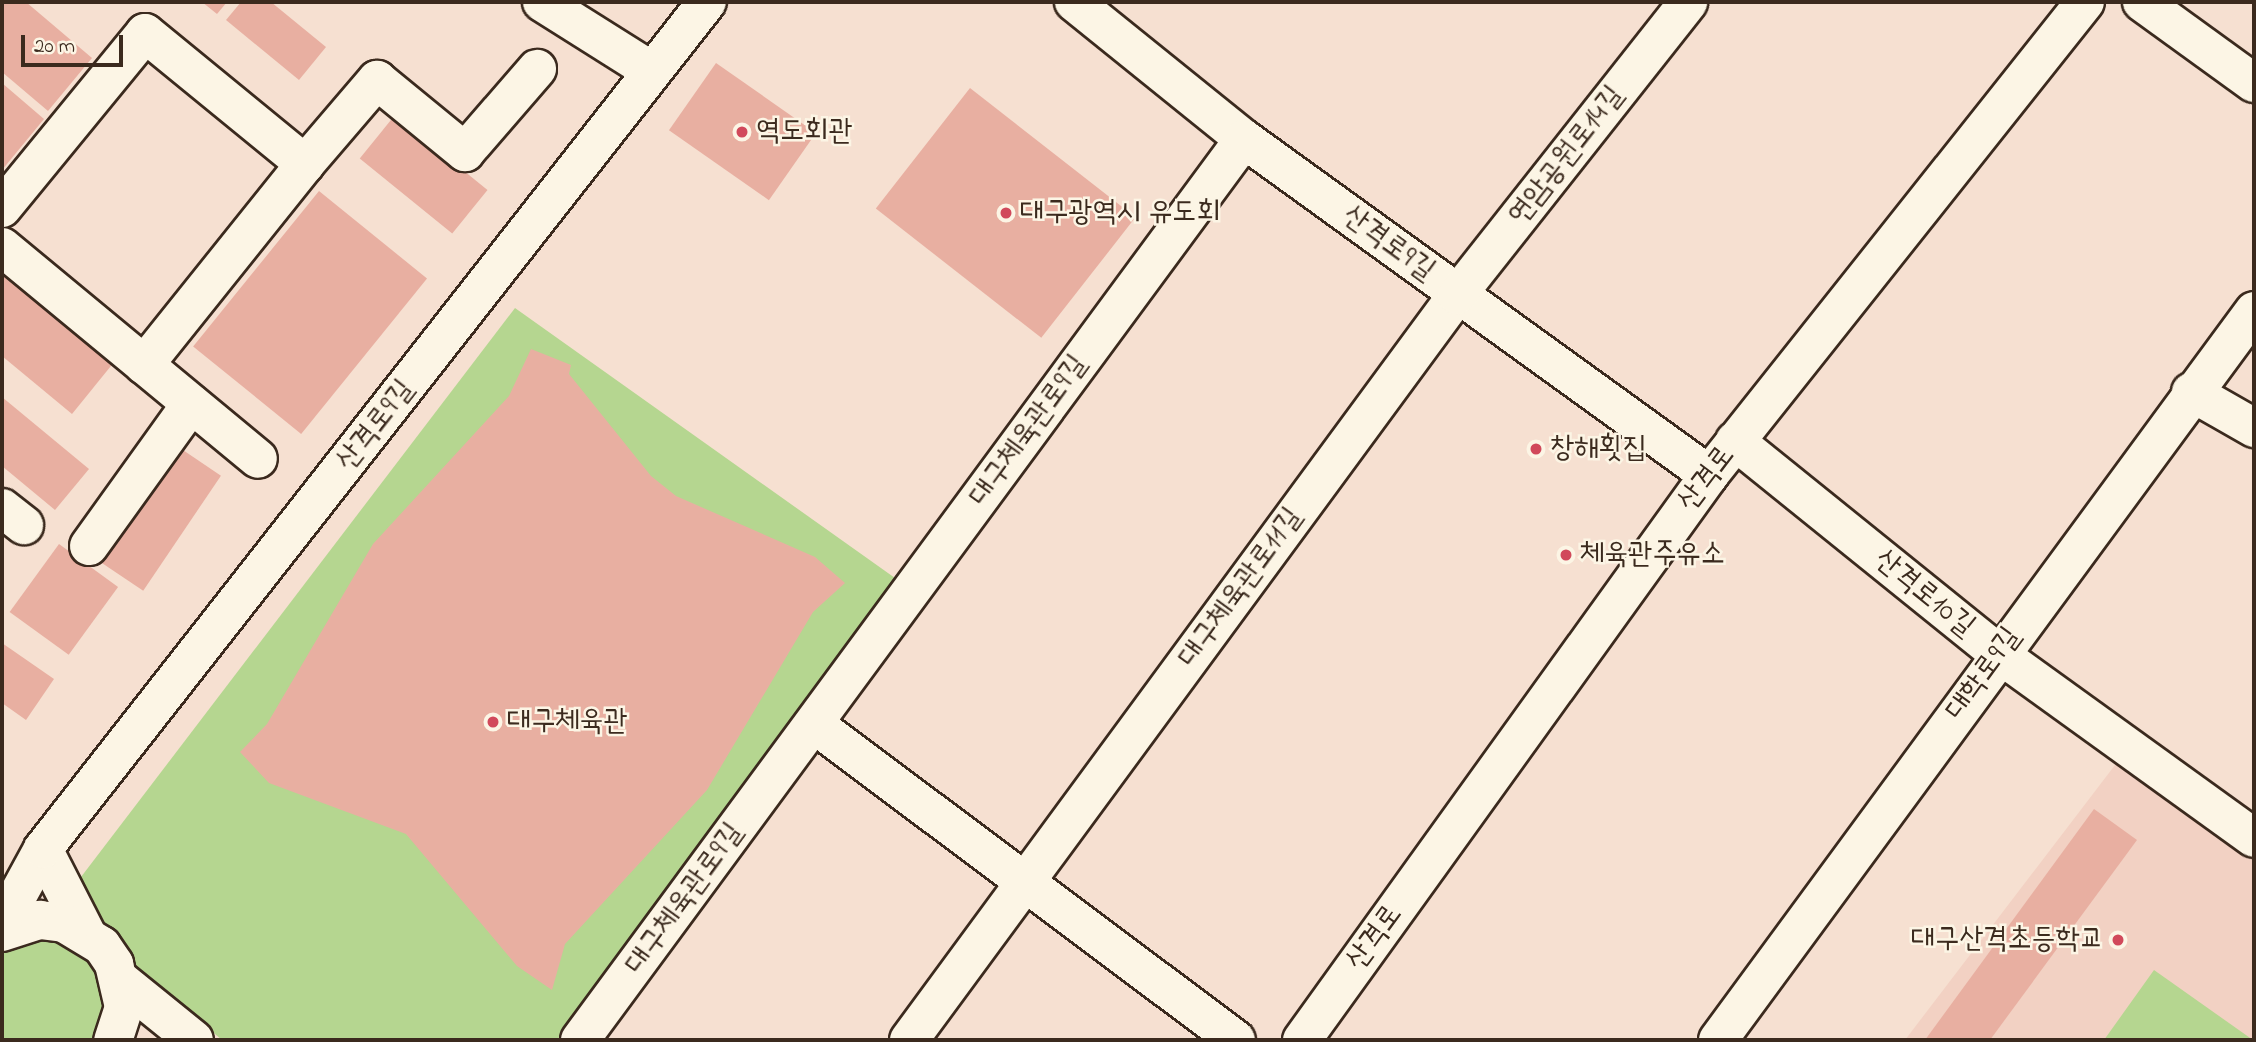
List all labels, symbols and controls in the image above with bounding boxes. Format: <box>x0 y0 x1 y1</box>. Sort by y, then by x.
scale bar <box>24 21 126 65</box>
text: 20 m <box>34 32 75 62</box>
street label: 연암공원로14길 <box>1501 79 1633 233</box>
place label: 역도회관 <box>756 114 853 150</box>
marker: 역도회관 <box>734 124 750 140</box>
place label: 대구광역시 유도회 <box>1020 195 1221 231</box>
street label: 산격로9길 <box>1335 198 1441 290</box>
marker: 대구광역시 유도회 <box>998 205 1014 221</box>
street label: 대구체육관로9길 <box>962 348 1096 514</box>
street label: 산격로9길 <box>329 373 423 479</box>
place label: 창해횟집 <box>1550 431 1647 467</box>
street label: 산격로 <box>1671 439 1743 519</box>
marker: 창해횟집 <box>1528 441 1544 457</box>
street label: 대구체육관로11길 <box>1171 501 1311 675</box>
place label: 체육관주유소 <box>1580 537 1725 573</box>
street label: 산격로10길 <box>1866 543 1982 645</box>
marker: 체육관주유소 <box>1558 547 1574 563</box>
street label: 대학로9길 <box>1938 621 2030 727</box>
place label: 대구체육관 <box>507 704 628 740</box>
marker: 대구체육관 <box>485 714 501 730</box>
street label: 대구체육관로9길 <box>618 816 752 982</box>
street label: 산격로 <box>1339 898 1411 978</box>
place label: 대구산격초등학교 <box>1911 922 2104 958</box>
marker: 대구산격초등학교 <box>2110 932 2126 948</box>

